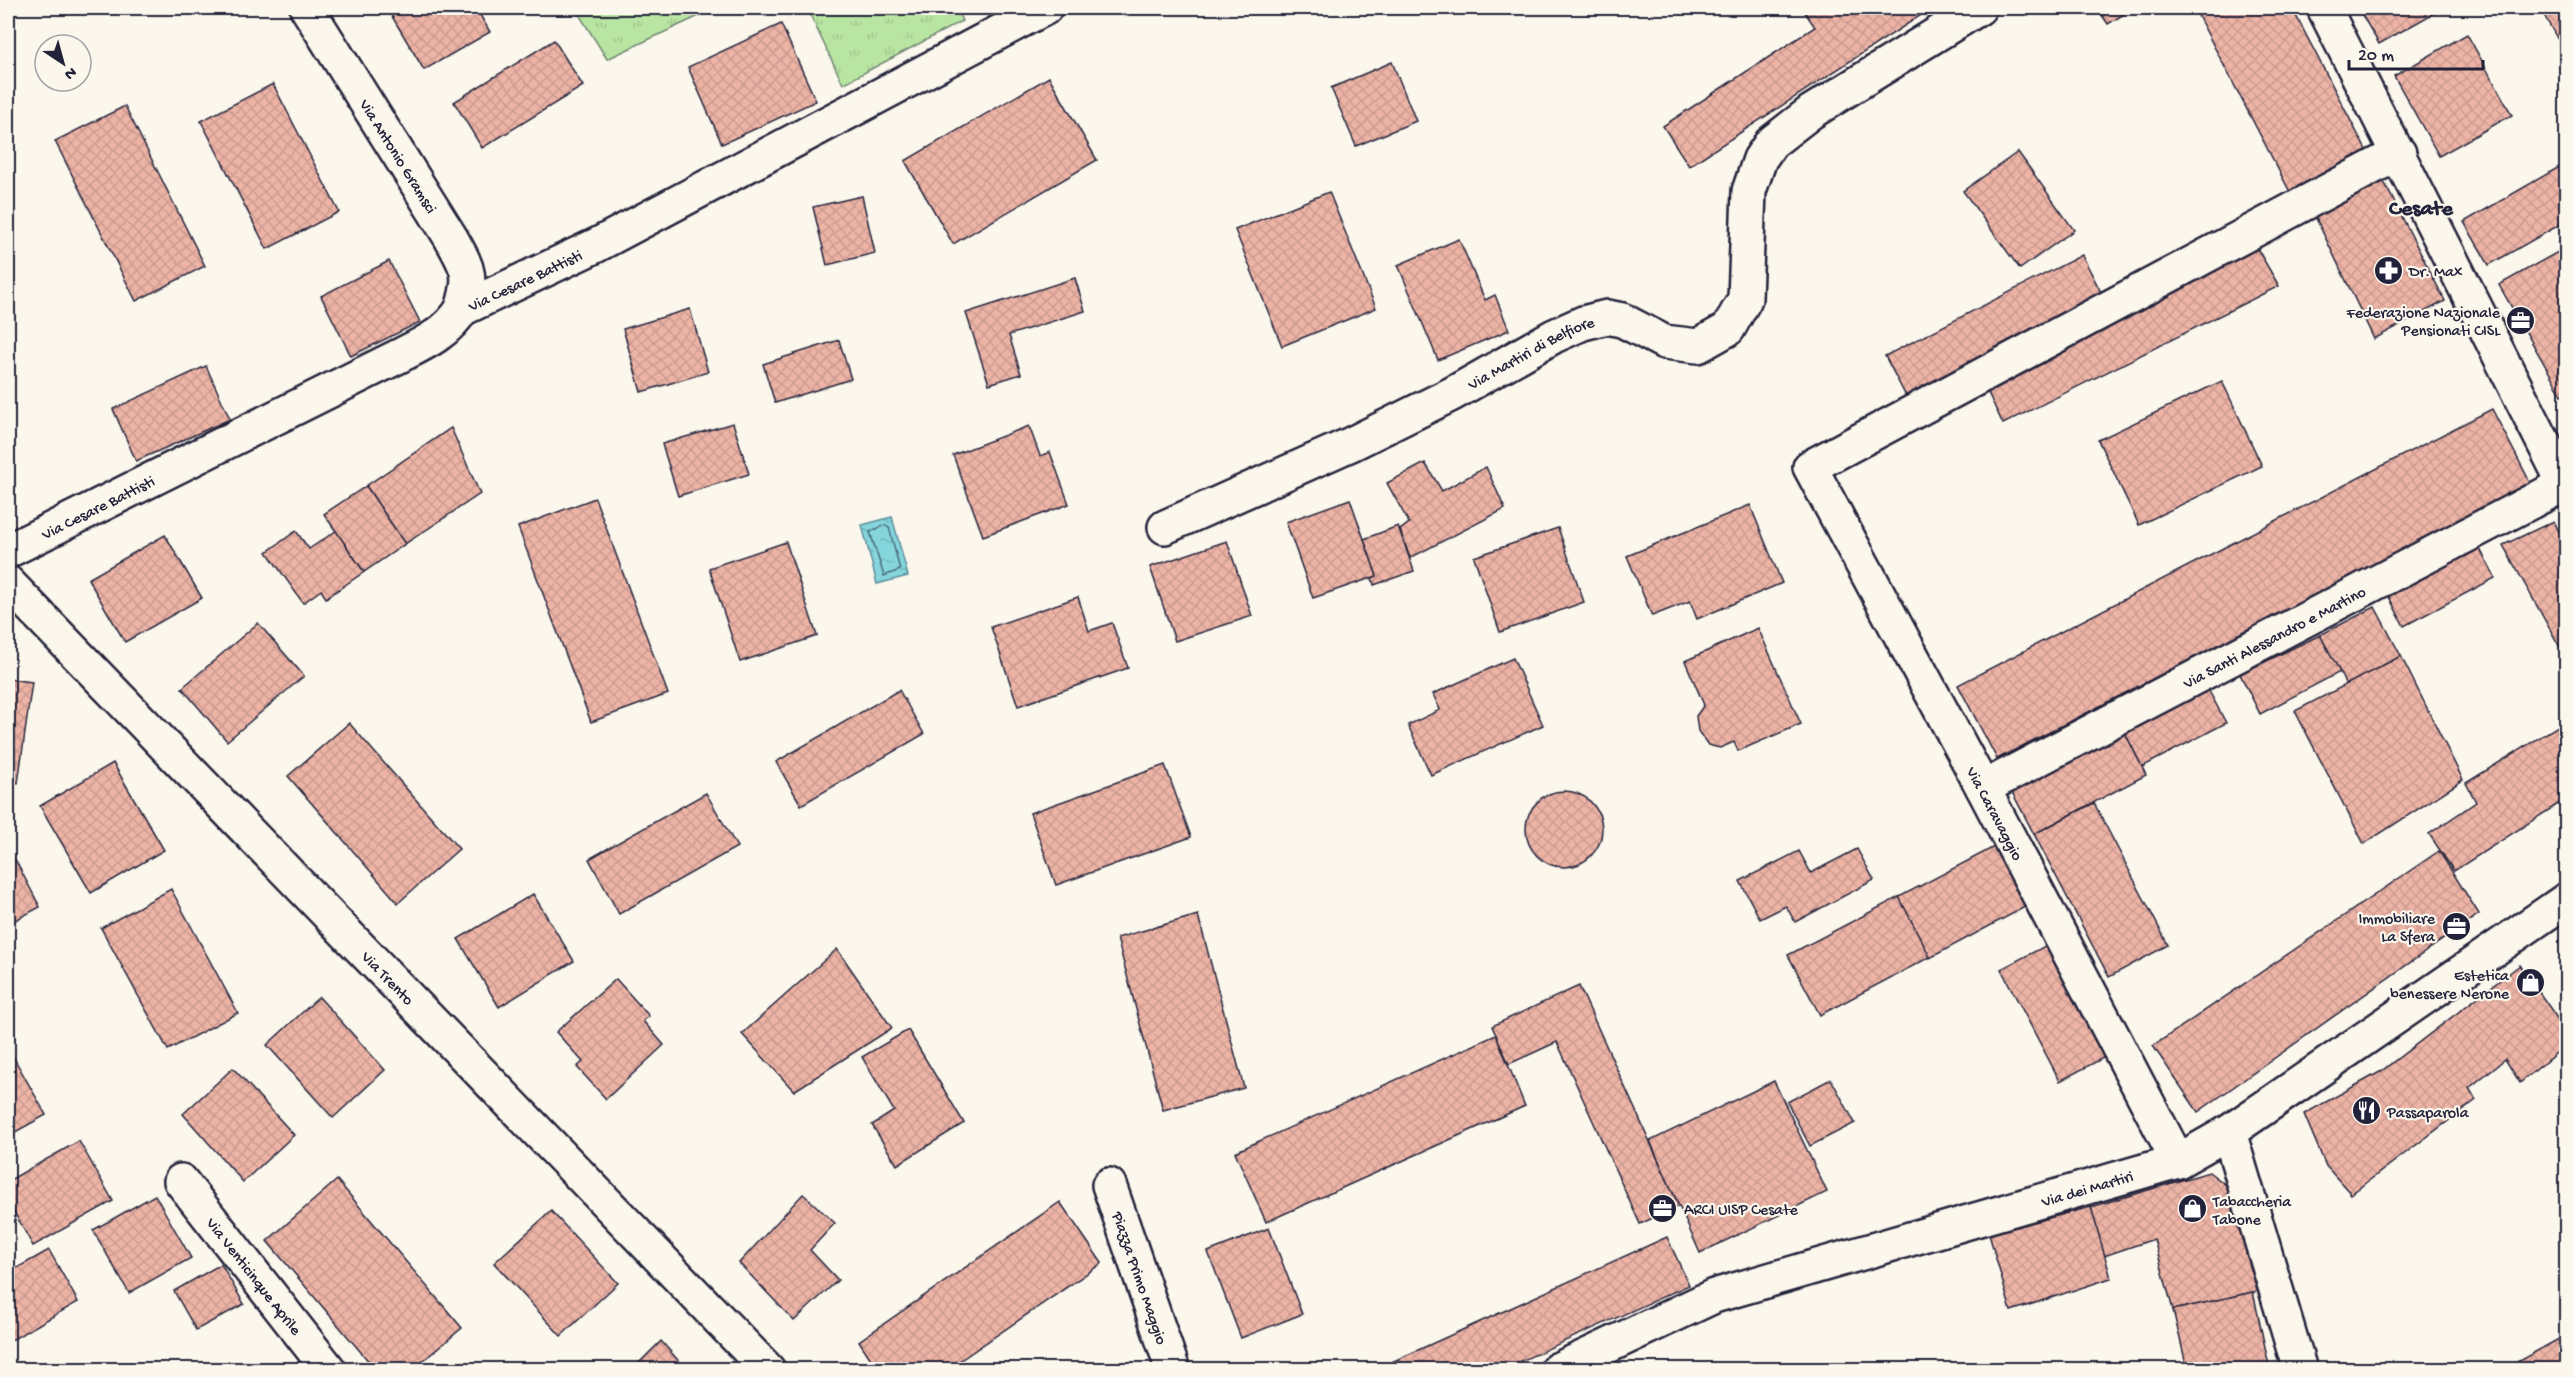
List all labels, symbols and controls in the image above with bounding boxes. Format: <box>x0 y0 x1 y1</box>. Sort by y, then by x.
north arrow <box>33 33 93 93</box>
scale bar <box>2349 33 2482 71</box>
text: 20 m <box>2358 46 2394 67</box>
text: N <box>60 62 80 83</box>
street label: Via Antonio Gramsci <box>353 96 439 218</box>
district label: Cesate <box>2388 197 2454 223</box>
street label: Via Cesare Battisti <box>465 247 586 318</box>
pharmacy icon: Dr. Max <box>2372 254 2404 286</box>
place label: Dr. Max <box>2408 264 2463 283</box>
office icon: Federazione Nazionale Pensionati CISL <box>2505 304 2537 336</box>
place label: Federazione Nazionale Pensionati CISL <box>2345 305 2501 342</box>
street label: Via Martiri di Belfiore <box>1465 314 1598 396</box>
street label: Via Cesare Battisti <box>38 473 159 546</box>
street label: Via Santi Alessandro e Martino <box>2180 584 2370 695</box>
street label: Via Caravaggio <box>1960 764 2025 865</box>
office icon: Immobiliare La Sfera <box>2440 910 2472 942</box>
place label: Immobiliare La Sfera <box>2358 911 2436 948</box>
street label: Via Trento <box>355 948 416 1011</box>
shop icon: Estetica benessere Nerone <box>2514 967 2546 999</box>
place label: Estetica benessere Nerone <box>2390 968 2510 1005</box>
restaurant icon: Passaparola <box>2350 1095 2382 1127</box>
place label: Passaparola <box>2386 1105 2470 1124</box>
street label: Via dei Martiri <box>2039 1168 2136 1213</box>
office icon: ARCI UISP Cesate <box>1647 1192 1679 1224</box>
shop icon: Tabaccheria Tabone <box>2176 1193 2208 1225</box>
place label: Tabaccheria Tabone <box>2212 1194 2292 1231</box>
place label: ARCI UISP Cesate <box>1684 1202 1798 1221</box>
street label: Piazza Primo Maggio <box>1106 1209 1170 1348</box>
street label: Via Venticinque Aprile <box>200 1214 304 1341</box>

